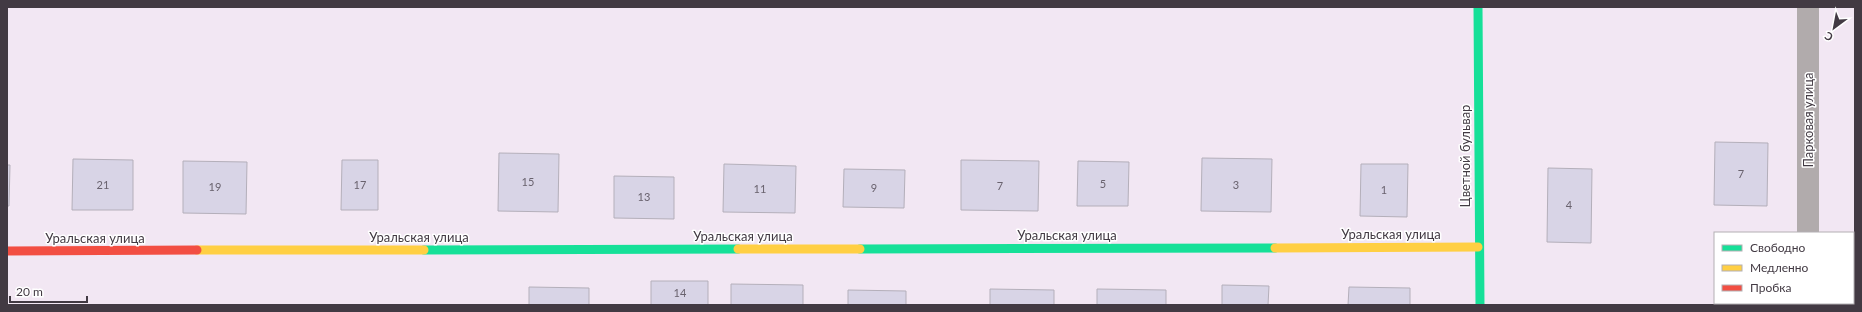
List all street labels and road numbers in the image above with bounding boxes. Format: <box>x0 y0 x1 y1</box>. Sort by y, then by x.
street label: Парковая улица <box>1800 72 1816 168</box>
street label: Цветной бульвар <box>1457 105 1473 207</box>
street label: Уральская улица <box>1341 226 1441 242</box>
street label: Уральская улица <box>1017 227 1117 243</box>
street label: Уральская улица <box>693 228 793 244</box>
street label: Уральская улица <box>369 229 469 245</box>
street label: Уральская улица <box>45 230 145 246</box>

